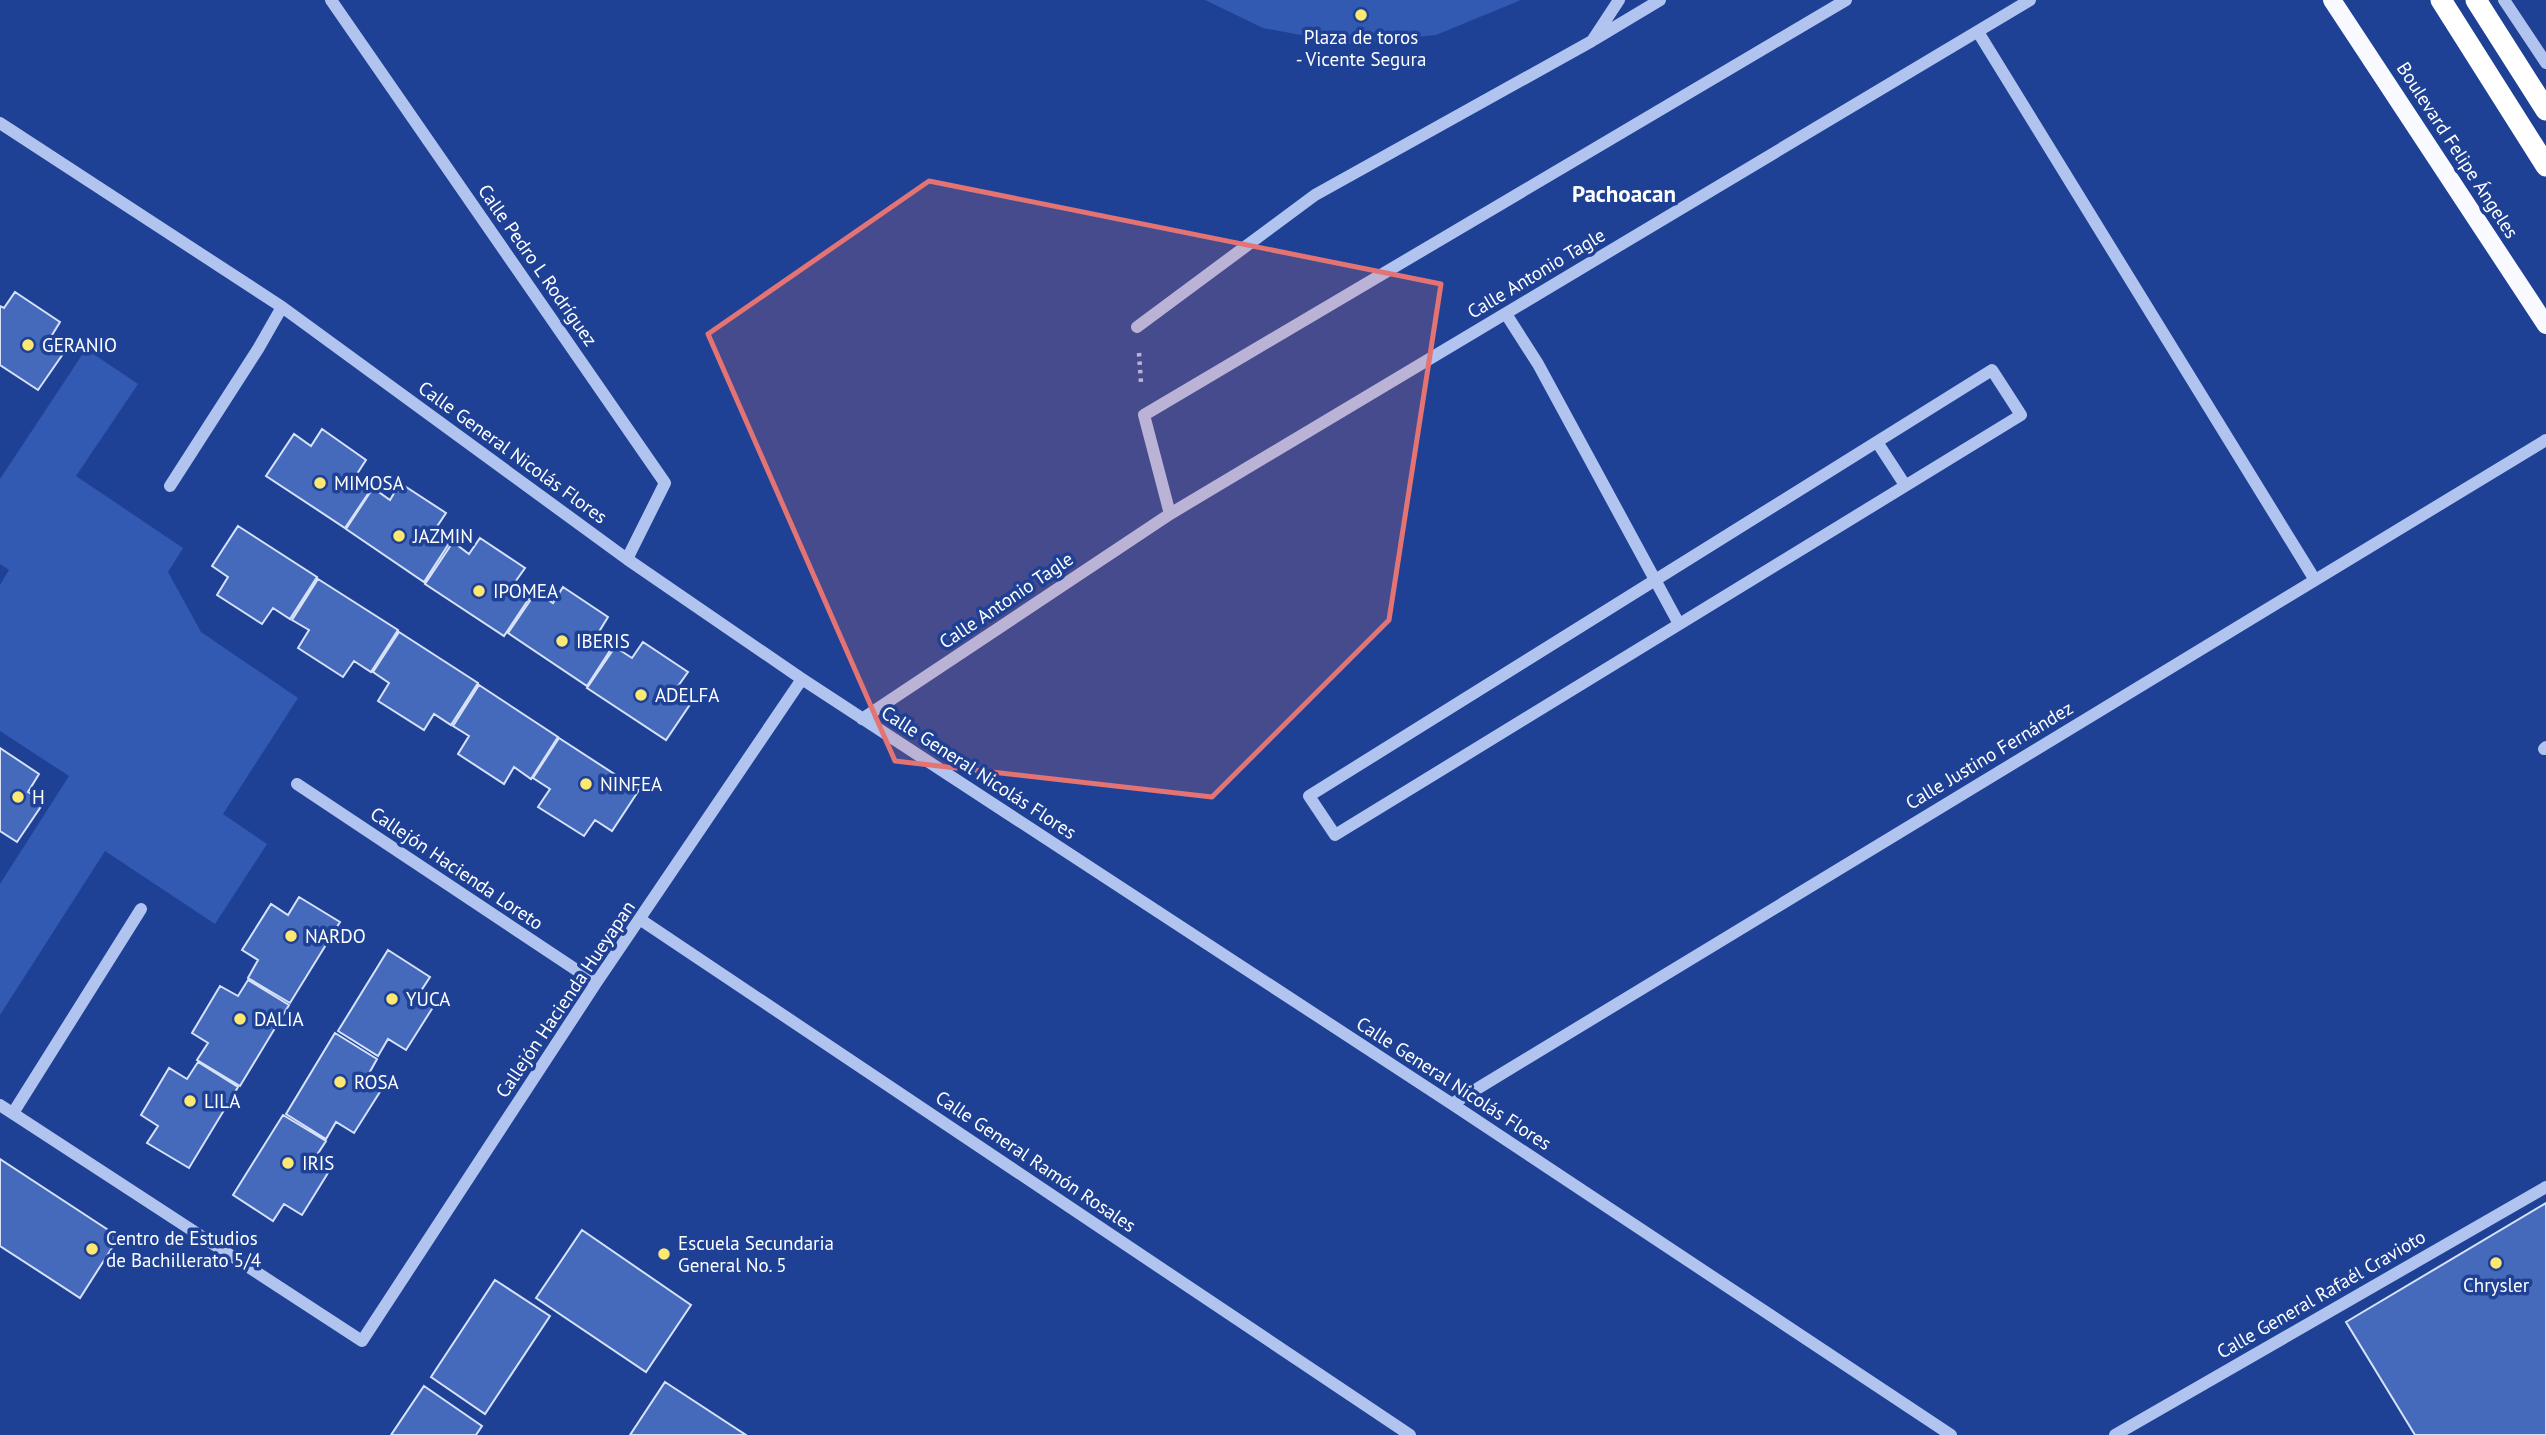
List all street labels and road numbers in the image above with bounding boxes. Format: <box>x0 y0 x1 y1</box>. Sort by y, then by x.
street label: Boulevard Felipe Ángeles <box>2392 57 2524 243</box>
street label: Calle Pedro L Rodríguez <box>473 179 603 351</box>
street label: Calle Antonio Tagle <box>1463 222 1609 324</box>
street label: Calle General Nicolás Flores <box>414 375 612 529</box>
street label: Calle Antonio Tagle <box>934 546 1078 654</box>
street label: Calle Justino Fernández <box>1901 696 2077 814</box>
street label: Calle General Nicolás Flores <box>877 700 1081 844</box>
street label: Callejón Hacienda Loreto <box>366 801 548 935</box>
street label: Callejón Hacienda Hueyapan <box>490 896 640 1102</box>
street label: Calle General Nicolás Flores <box>1352 1011 1556 1155</box>
street label: Calle General Ramón Rosales <box>931 1085 1141 1237</box>
street label: Calle General Rafaél Cravioto <box>2212 1224 2430 1364</box>

